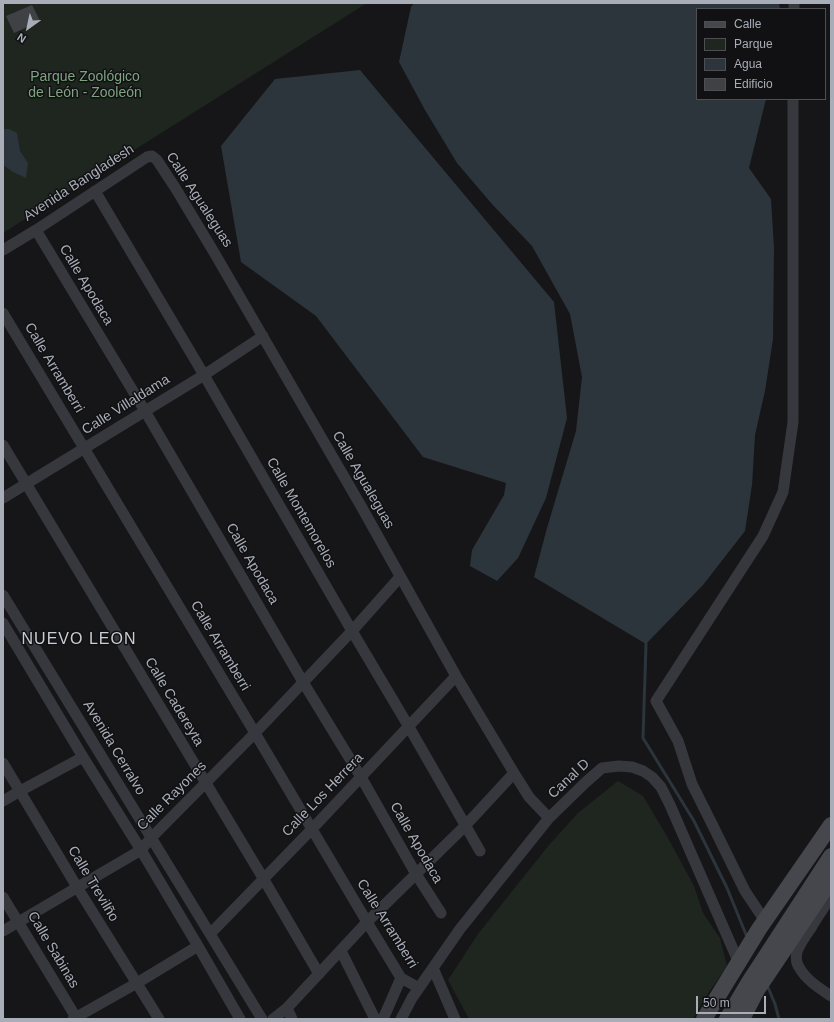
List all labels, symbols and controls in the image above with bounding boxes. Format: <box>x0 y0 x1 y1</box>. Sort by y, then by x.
north arrow <box>8 8 48 48</box>
legend <box>696 8 826 100</box>
text: Calle <box>734 17 761 31</box>
text: N <box>15 31 28 45</box>
text: Parque <box>734 37 773 51</box>
text: Agua <box>734 57 762 71</box>
park label: Parque Zoológico de León - Zooleón <box>28 69 142 102</box>
text: Edificio <box>734 77 773 91</box>
street label: Avenida Bangladesh <box>21 141 137 225</box>
street label: Calle Agualeguas <box>162 149 236 251</box>
street label: Calle Apodaca <box>55 242 117 328</box>
street label: Calle Arramberri <box>21 320 87 416</box>
street label: Calle Villaldama <box>79 371 173 439</box>
street label: Calle Agualeguas <box>328 428 398 532</box>
street label: Calle Montemorelos <box>263 455 339 571</box>
street label: Calle Apodaca <box>222 520 282 608</box>
street label: Calle Arramberri <box>187 598 253 694</box>
district label: NUEVO LEON <box>22 630 136 650</box>
street label: Calle Cadereyta <box>141 655 207 749</box>
street label: Avenida Cerralvo <box>79 698 149 798</box>
street label: Calle Los Herrera <box>279 750 367 840</box>
street label: Canal D <box>545 756 593 802</box>
street label: Calle Rayones <box>134 758 210 834</box>
street label: Calle Apodaca <box>386 799 446 887</box>
street label: Calle Trevilño <box>64 843 122 925</box>
street label: Calle Arramberri <box>353 876 421 972</box>
street label: Calle Sabinas <box>24 909 82 991</box>
scale bar <box>698 988 768 1014</box>
text: 50 m <box>703 996 730 1010</box>

